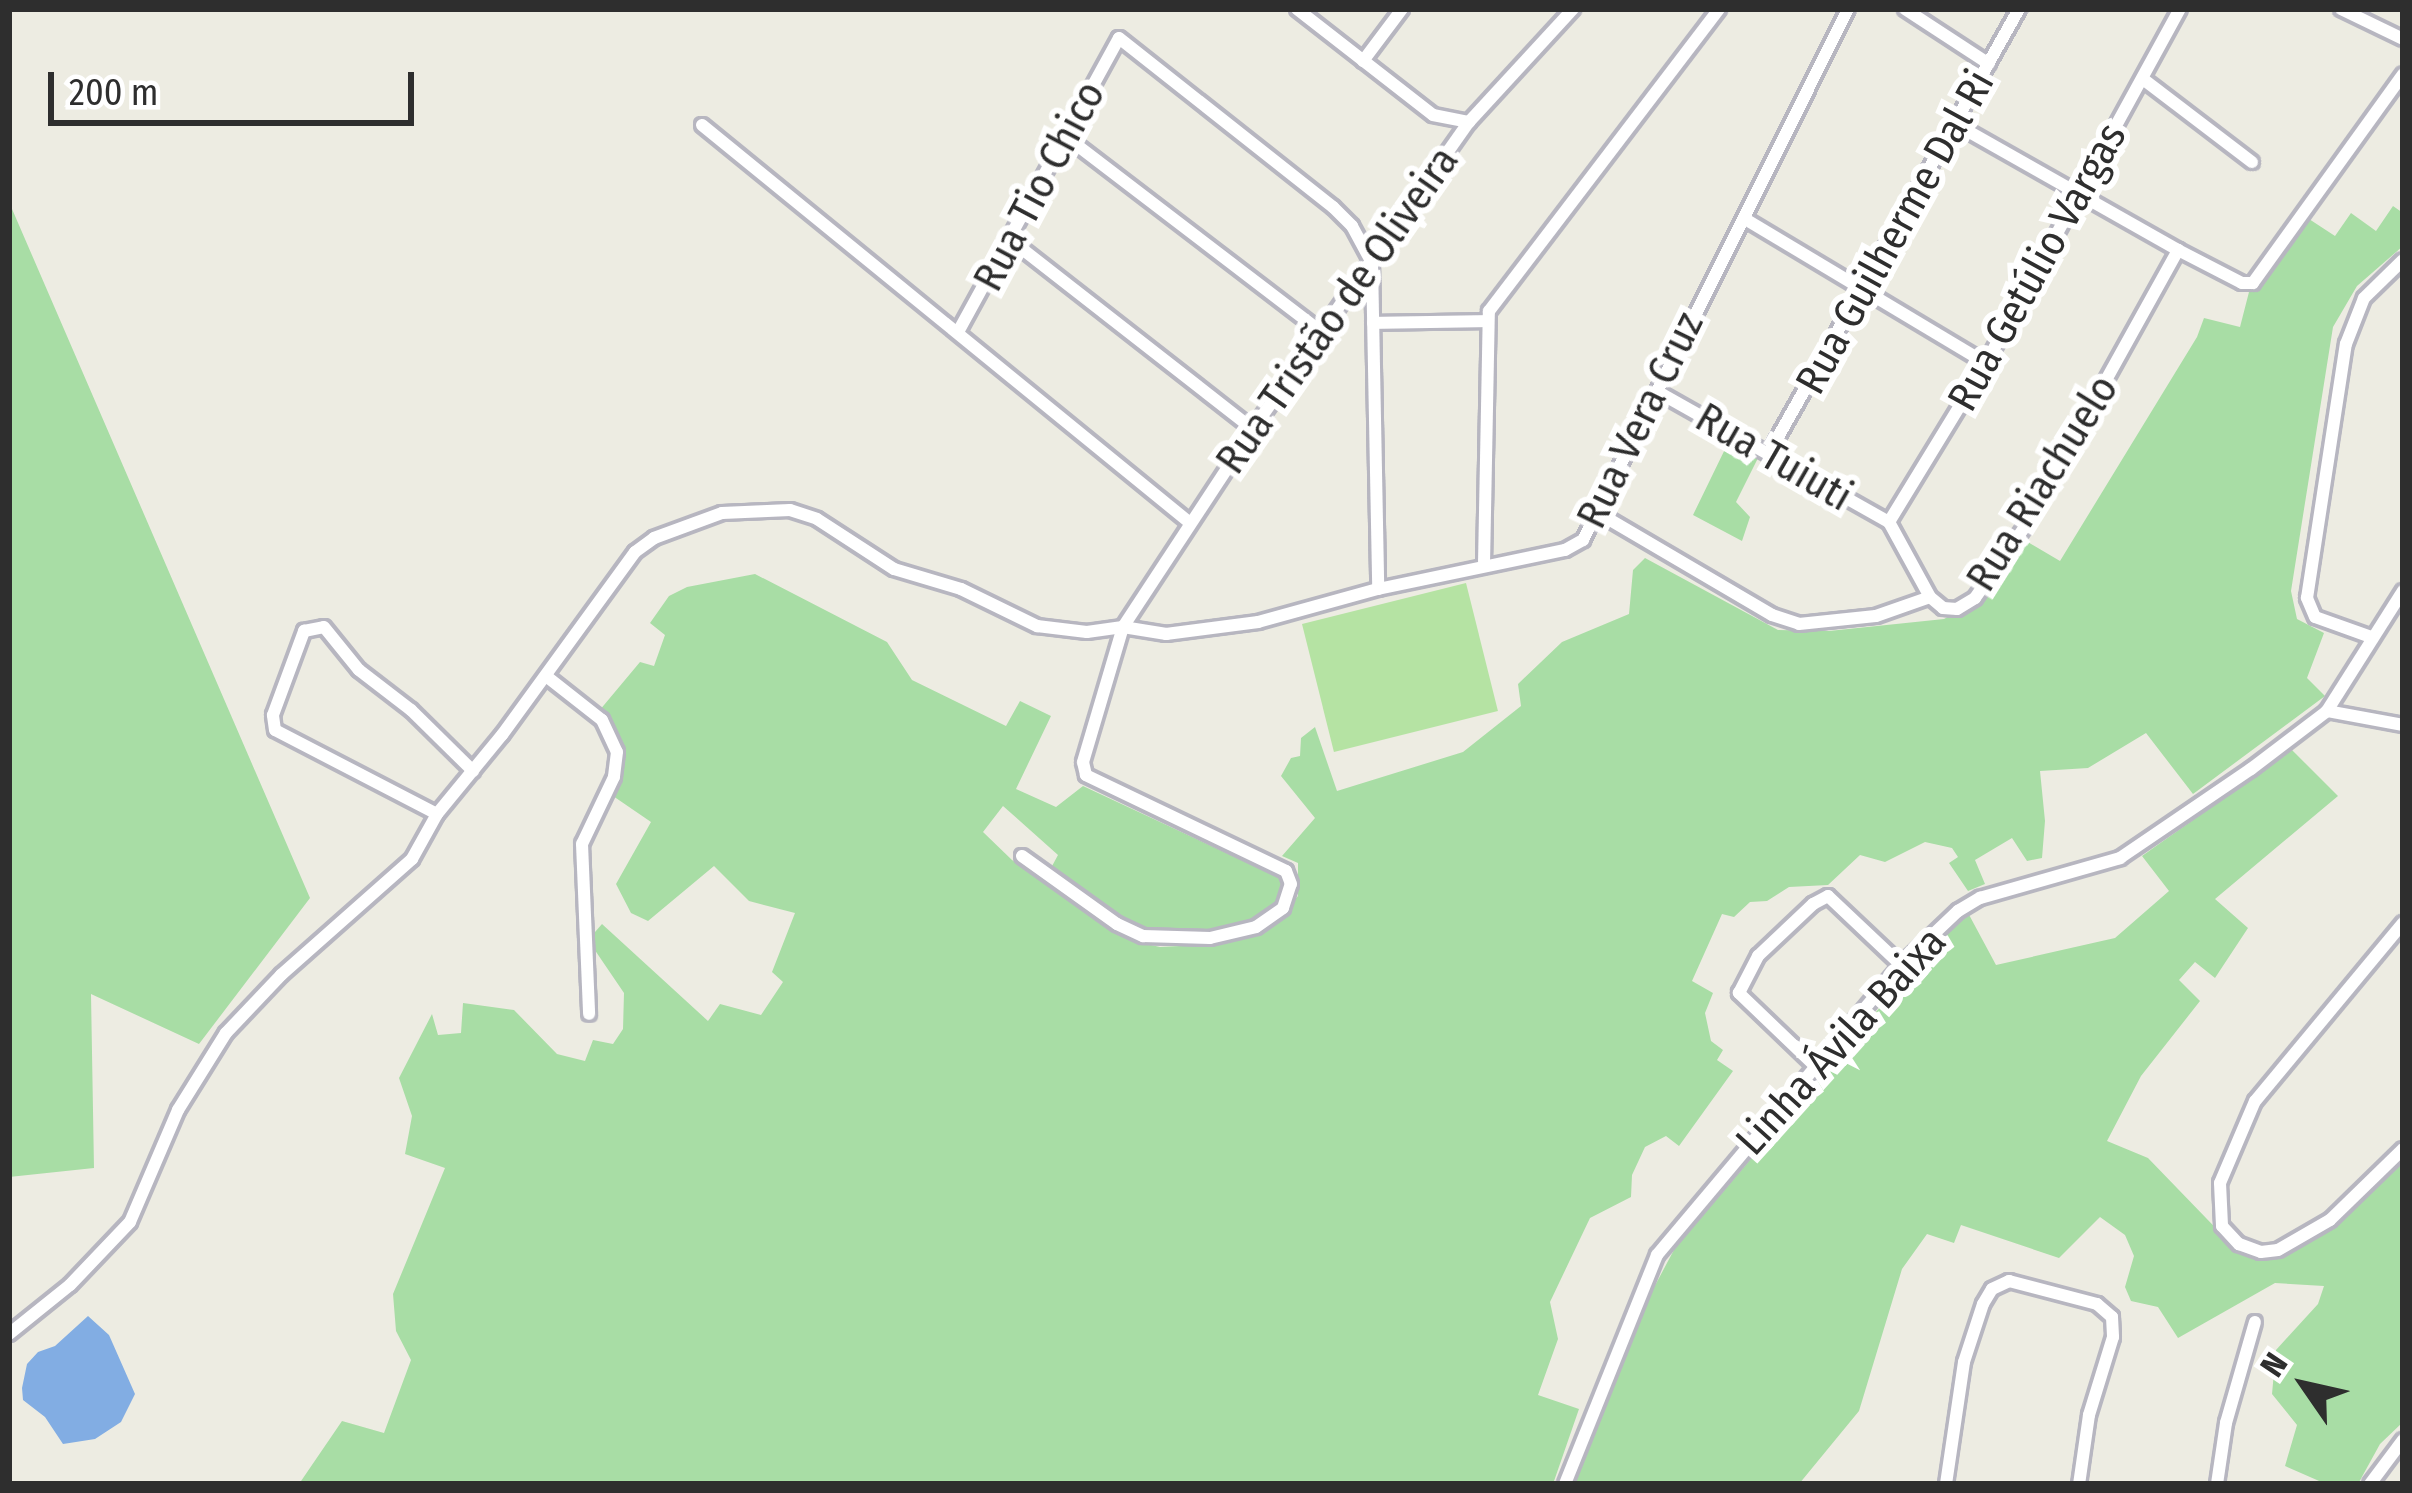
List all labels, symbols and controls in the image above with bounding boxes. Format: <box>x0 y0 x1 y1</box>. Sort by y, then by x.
scale bar <box>54 48 420 122</box>
street label: Rua Guilherme Dal Ri <box>1785 61 2005 403</box>
text: 200 m <box>69 71 159 115</box>
street label: Rua Tio Chico <box>963 73 1115 299</box>
street label: Rua Getúlio Vargas <box>1937 114 2137 420</box>
street label: Rua Tristão de Oliveira <box>1205 137 1469 483</box>
street label: Rua Vera Cruz <box>1566 304 1714 536</box>
street label: Rua Riachuelo <box>1956 366 2128 600</box>
street label: Rua Tuiuti <box>1687 392 1861 522</box>
street label: Linha Ávila Baixa <box>1726 917 1956 1165</box>
north arrow <box>2244 1325 2364 1445</box>
text: N <box>2252 1345 2296 1384</box>

